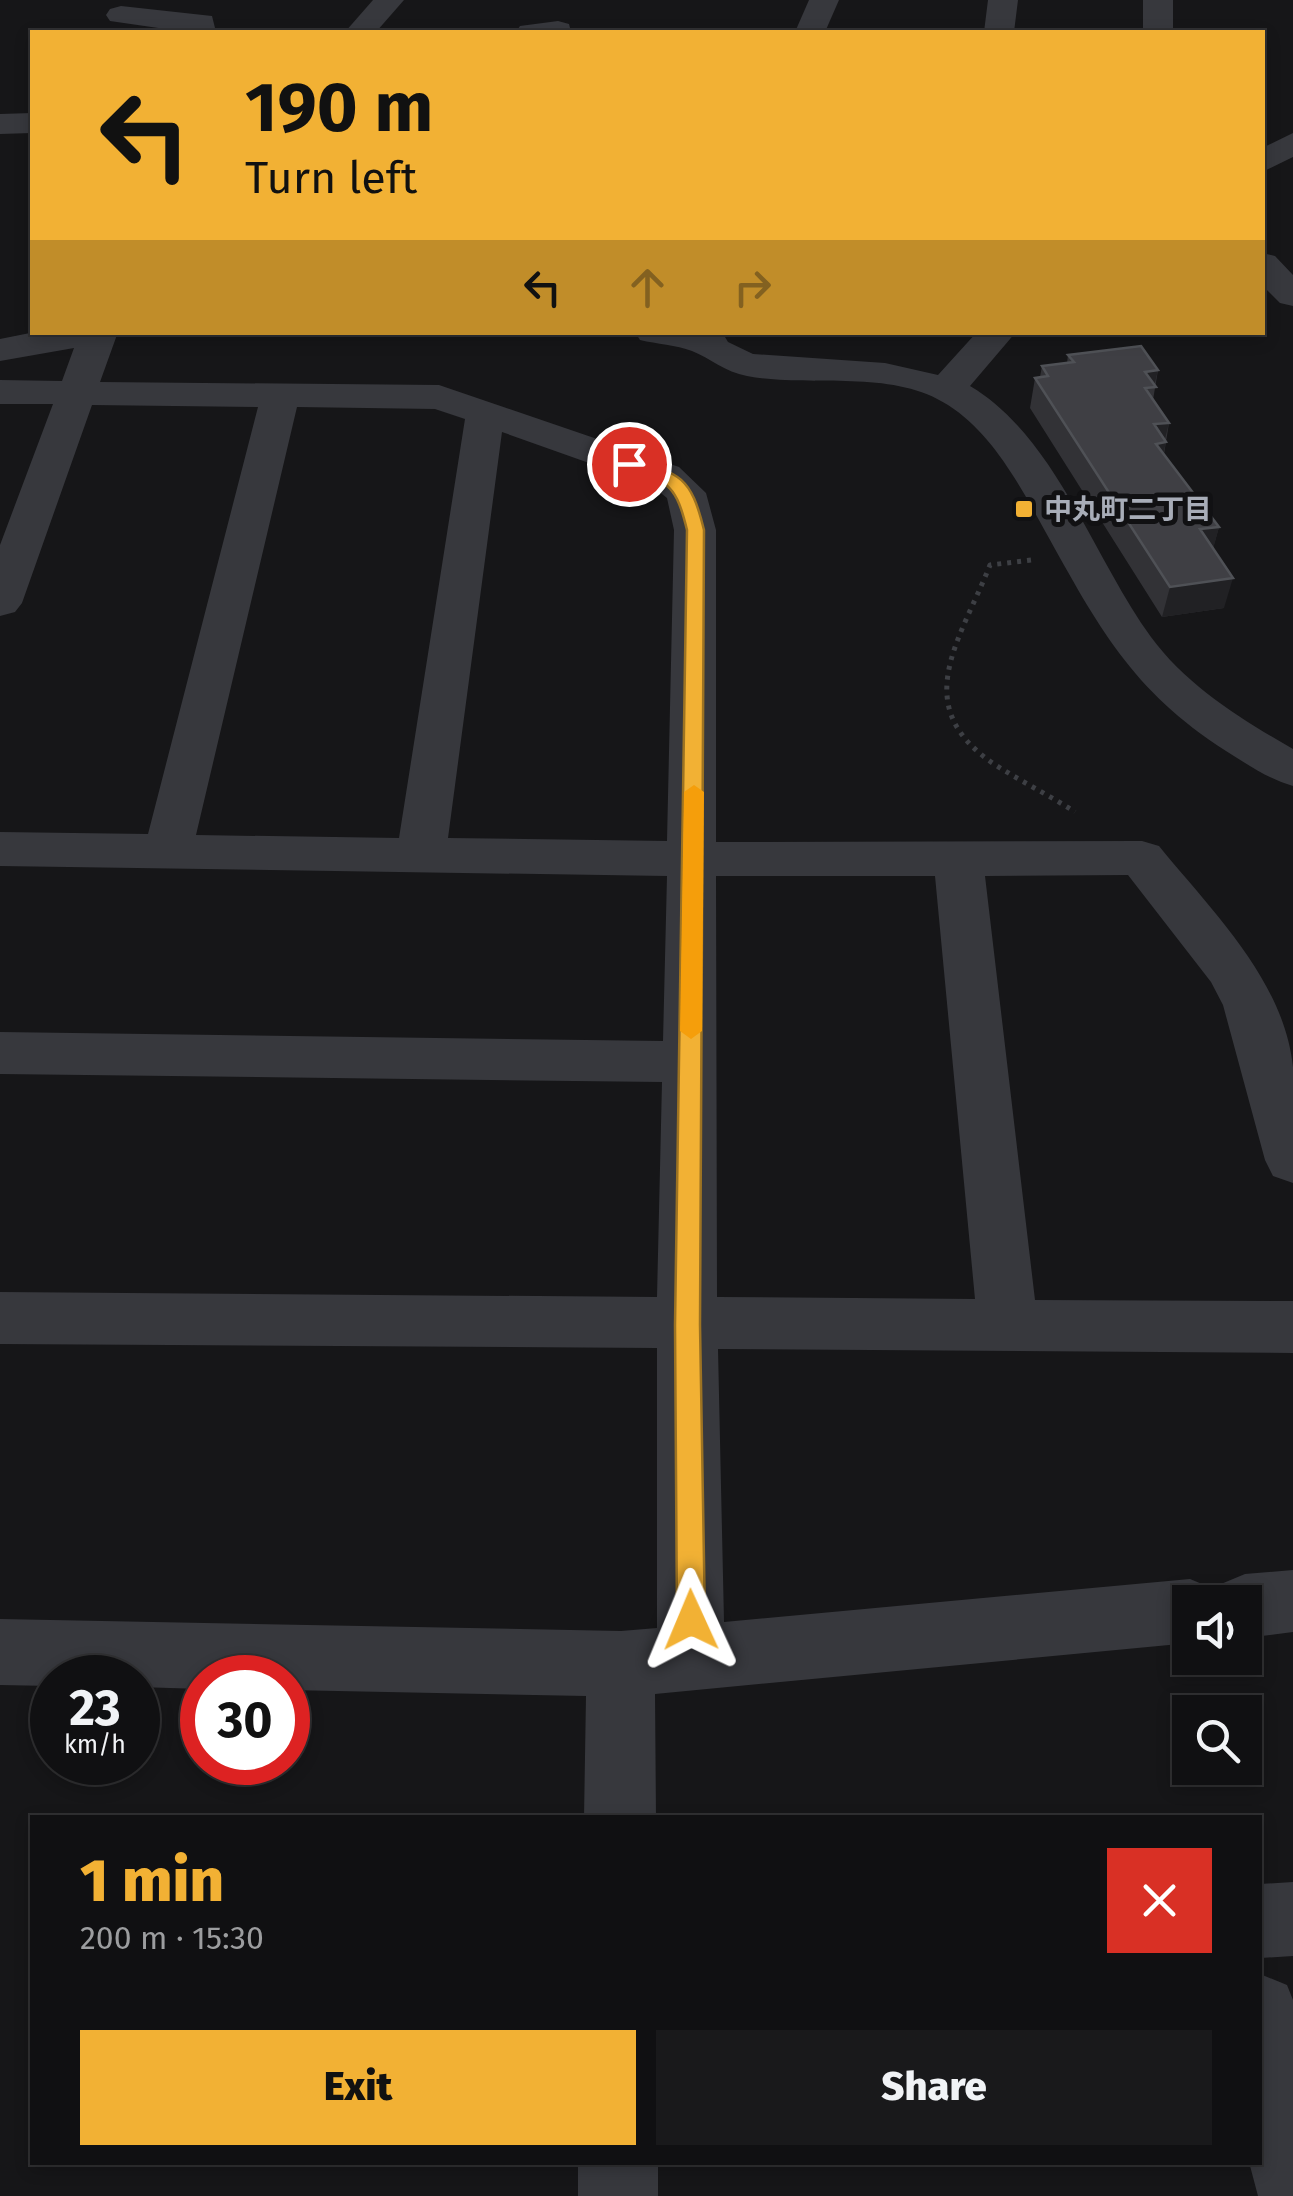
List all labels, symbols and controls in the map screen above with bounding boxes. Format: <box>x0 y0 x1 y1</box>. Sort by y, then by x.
text: 190 m <box>245 66 433 150</box>
icon: left <box>80 70 210 200</box>
text: Turn left <box>245 151 417 205</box>
icon: left <box>515 260 570 315</box>
icon: ahead <box>620 260 675 315</box>
icon: right <box>725 260 780 315</box>
pin <box>587 422 672 507</box>
icon: arrive <box>602 437 657 492</box>
place label: 中丸町二丁目 <box>1044 493 1212 526</box>
marker: 中丸町二丁目 <box>1013 498 1035 520</box>
position arrow <box>639 1568 743 1672</box>
map controls <box>1172 1585 1262 1785</box>
button: sound <box>1172 1585 1262 1675</box>
speed limit sign: 30 <box>180 1655 310 1785</box>
text: 23 <box>69 1678 121 1738</box>
button: search <box>1172 1695 1262 1785</box>
text: km/h <box>64 1730 126 1760</box>
text: 1 min <box>80 1845 224 1917</box>
button: close <box>1107 1848 1212 1953</box>
text: 200 m · 15:30 <box>80 1919 264 1957</box>
button: Exit <box>80 2030 636 2145</box>
button: Share <box>656 2030 1212 2145</box>

